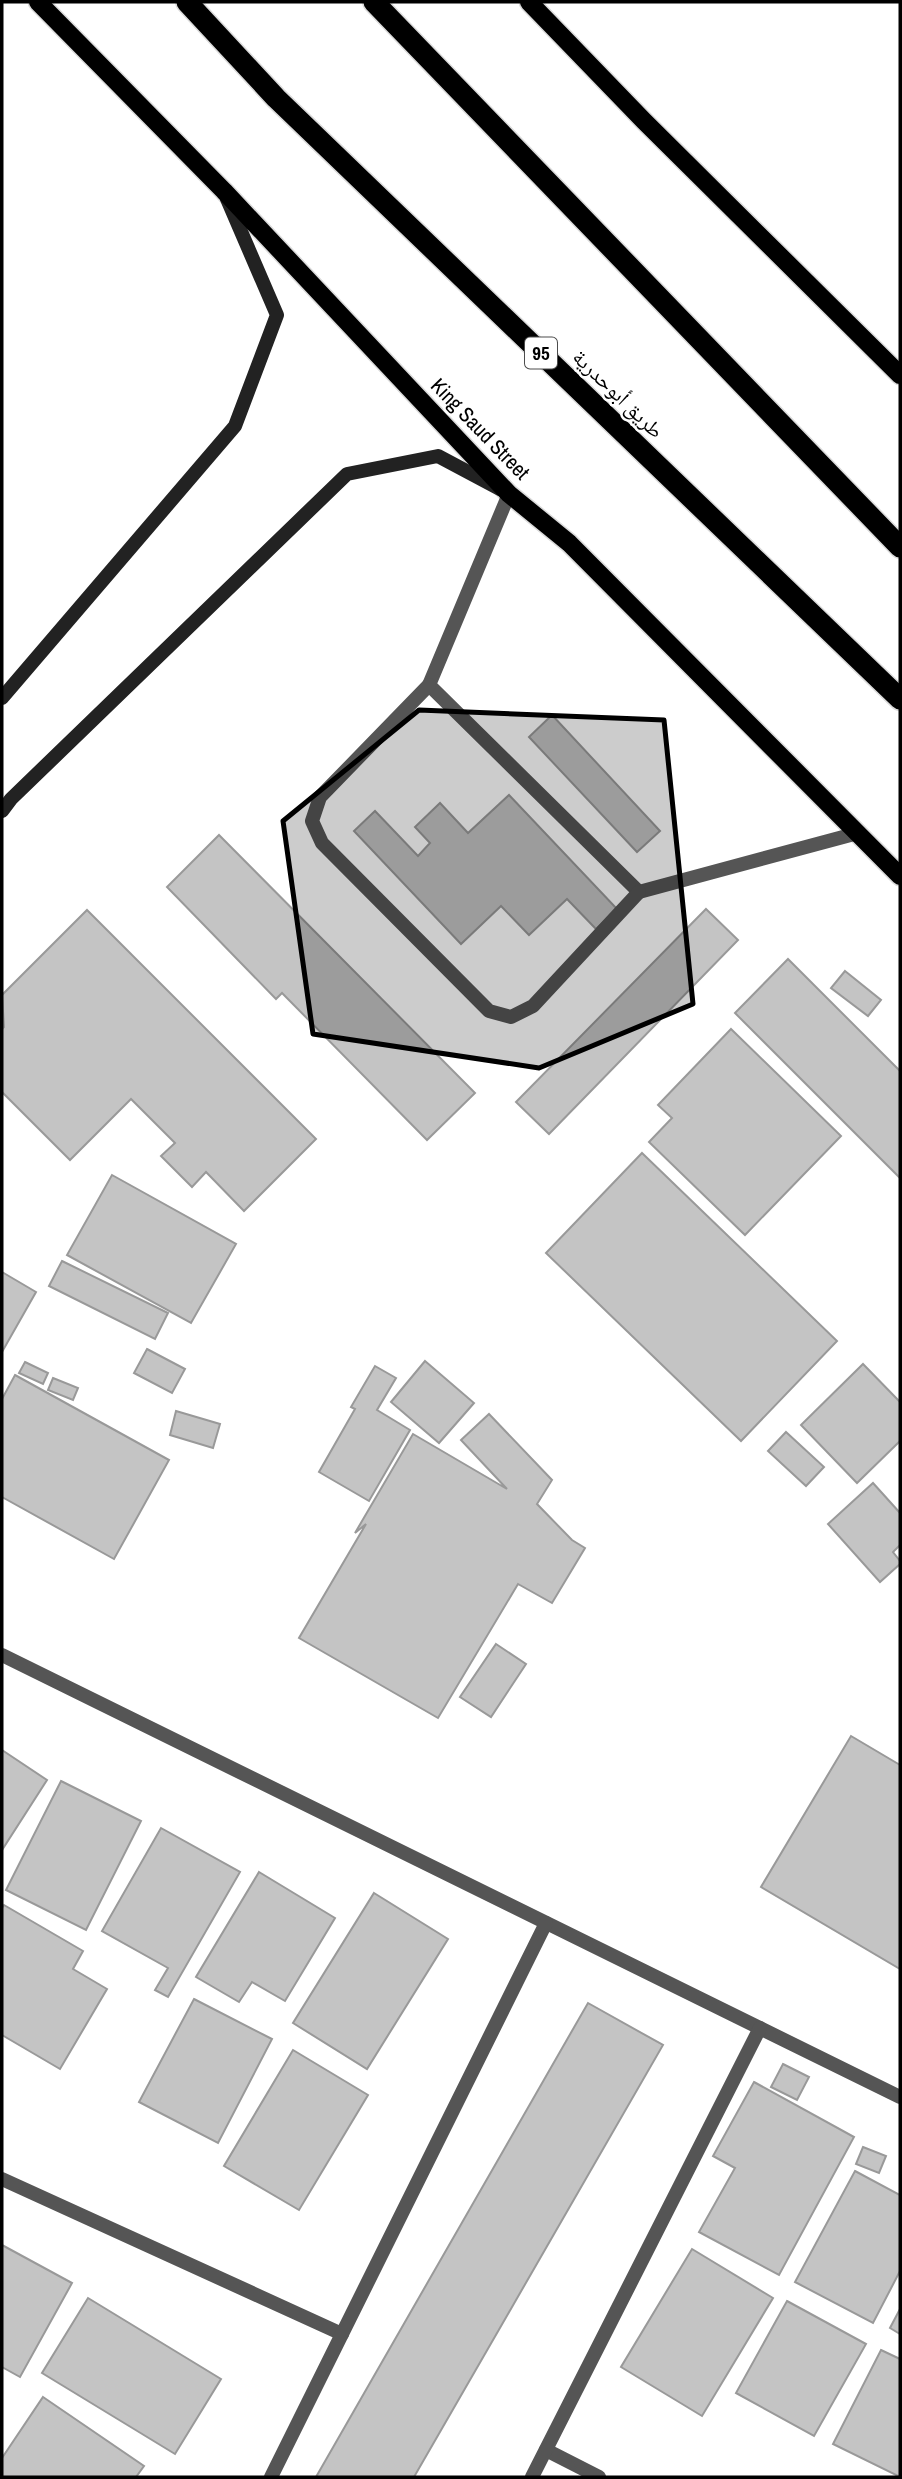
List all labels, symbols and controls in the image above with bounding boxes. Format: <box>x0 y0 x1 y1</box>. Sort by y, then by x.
road number: 95 <box>525 338 557 368</box>
street label: طريق أبوحدرية <box>566 343 670 445</box>
street label: King Saud Street <box>424 371 536 486</box>

